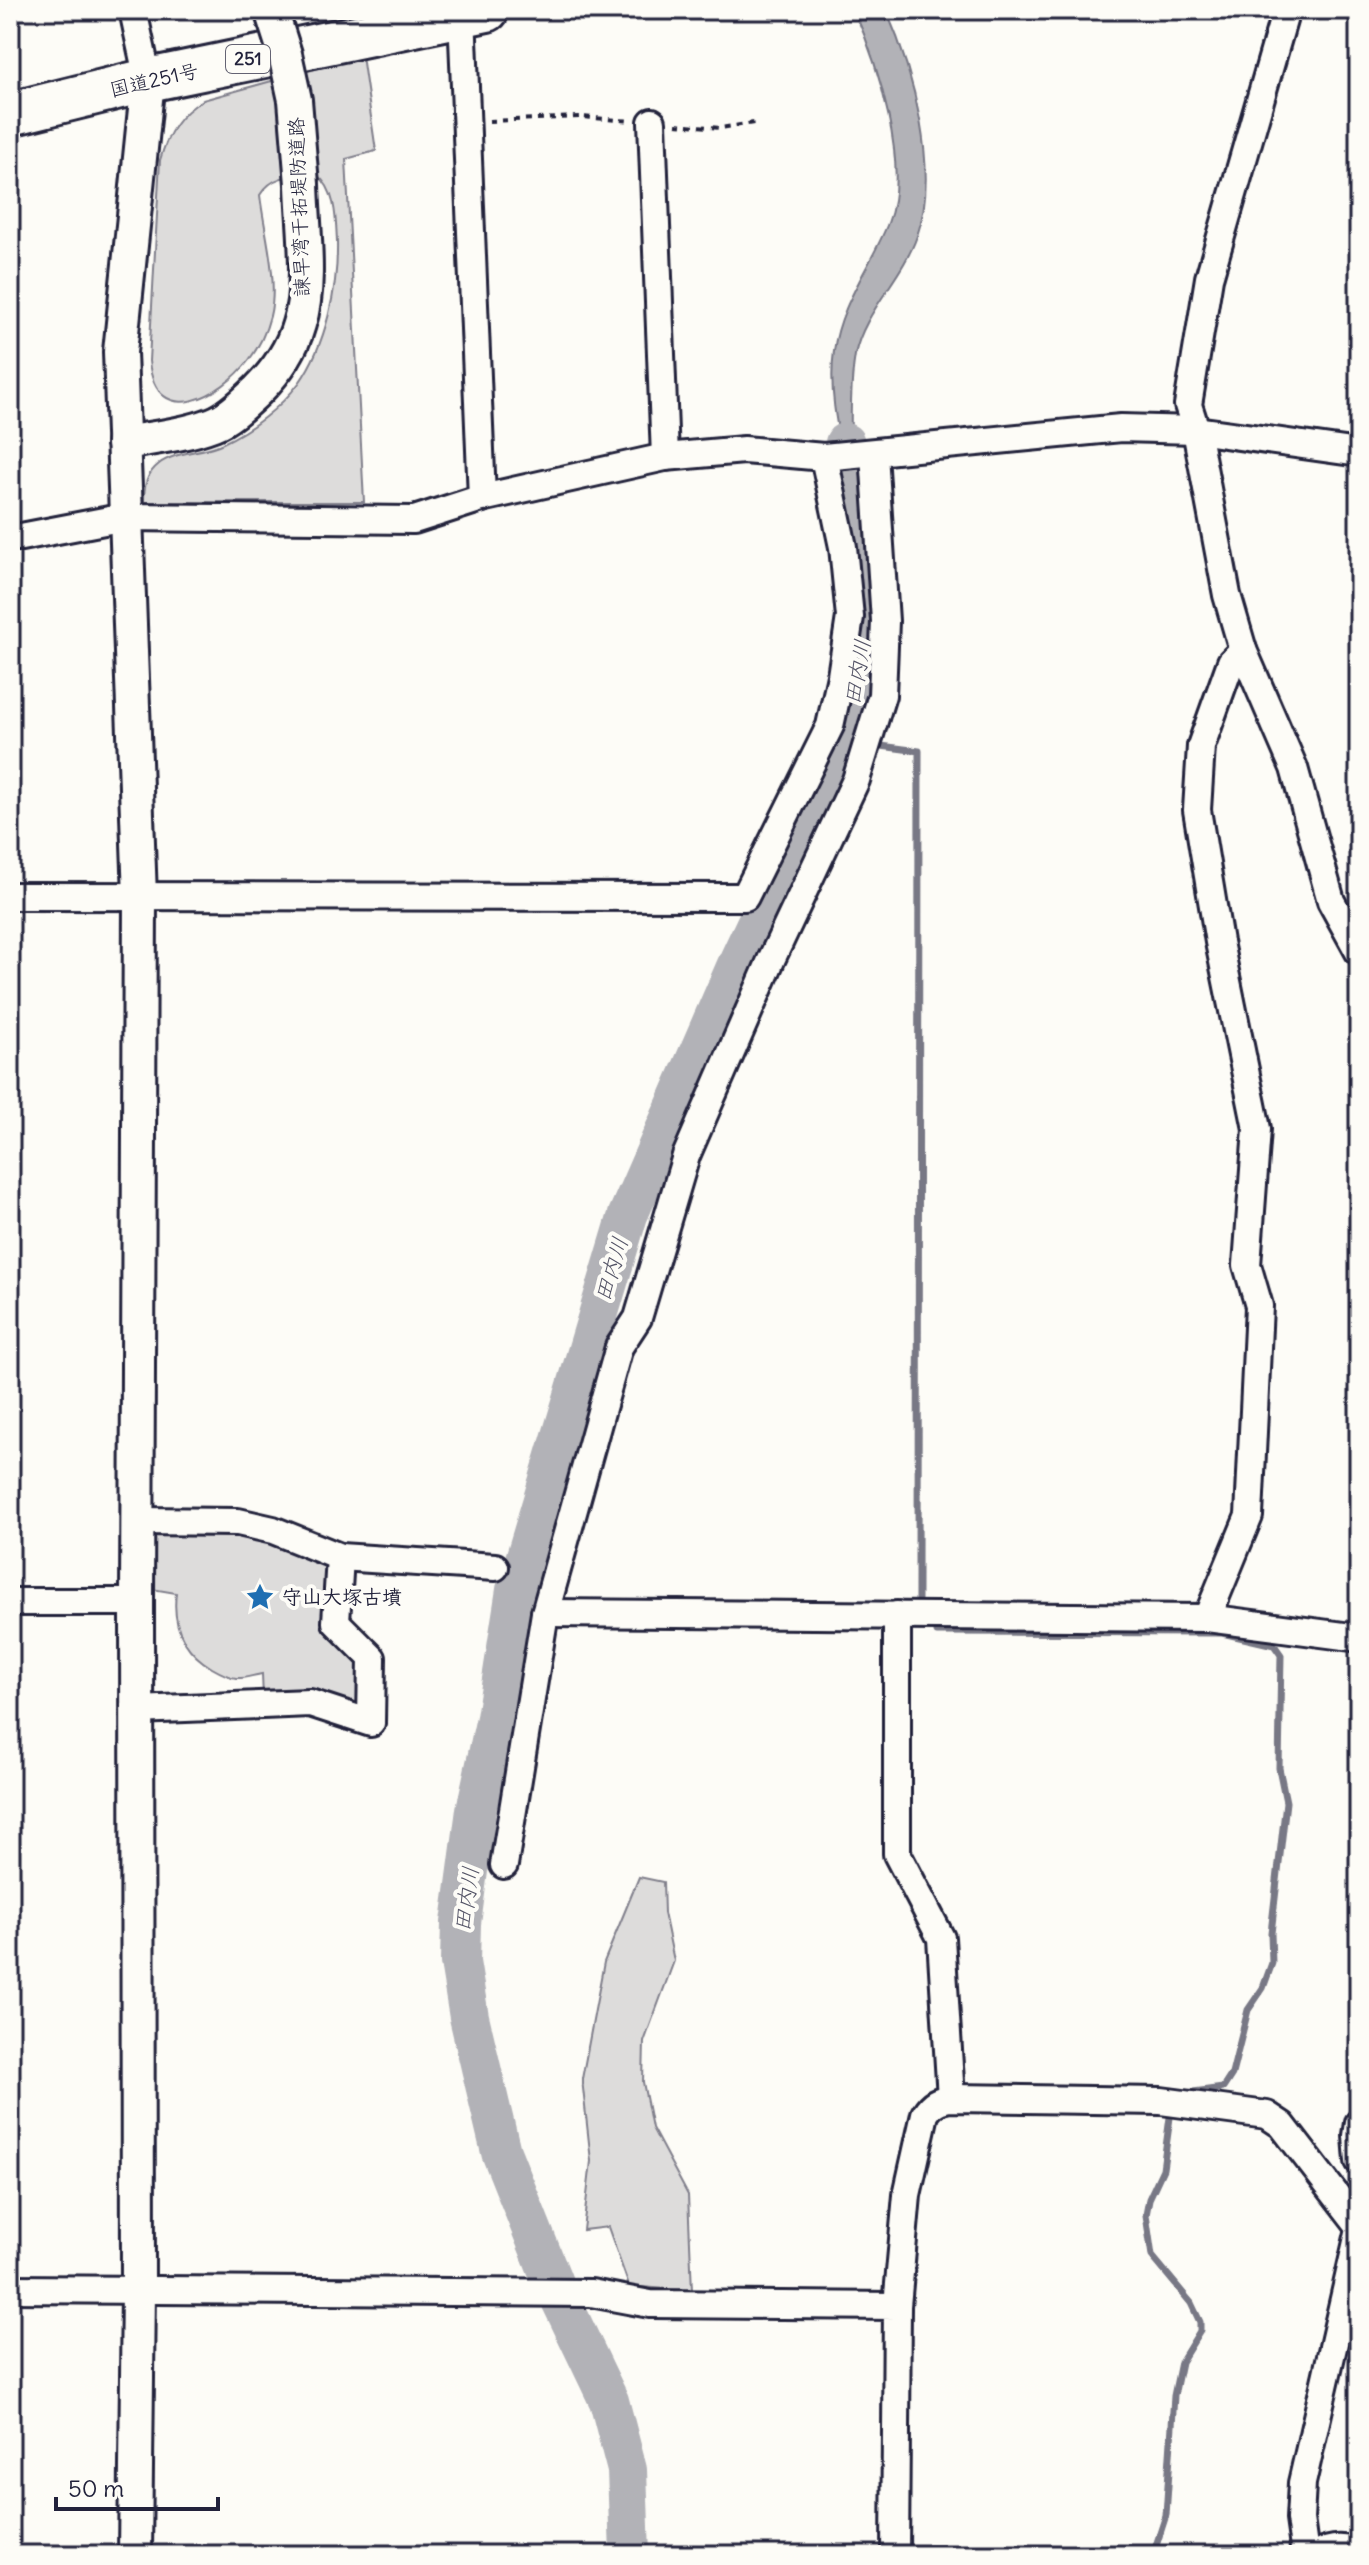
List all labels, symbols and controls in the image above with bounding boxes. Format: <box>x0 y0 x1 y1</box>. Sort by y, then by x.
road number: 251 <box>226 45 270 73</box>
street label: 国道251号 <box>107 57 201 102</box>
street label: 諫早湾干拓堤防道路 <box>283 117 314 297</box>
water label: 田内川 <box>837 637 877 707</box>
water label: 田内川 <box>588 1233 634 1305</box>
place icon: 守山大塚古墳 <box>245 1582 275 1612</box>
place label: 守山大塚古墳 <box>282 1584 402 1609</box>
water label: 田内川 <box>448 1864 484 1934</box>
scale bar <box>56 2461 218 2511</box>
text: 50 m <box>68 2473 124 2503</box>

